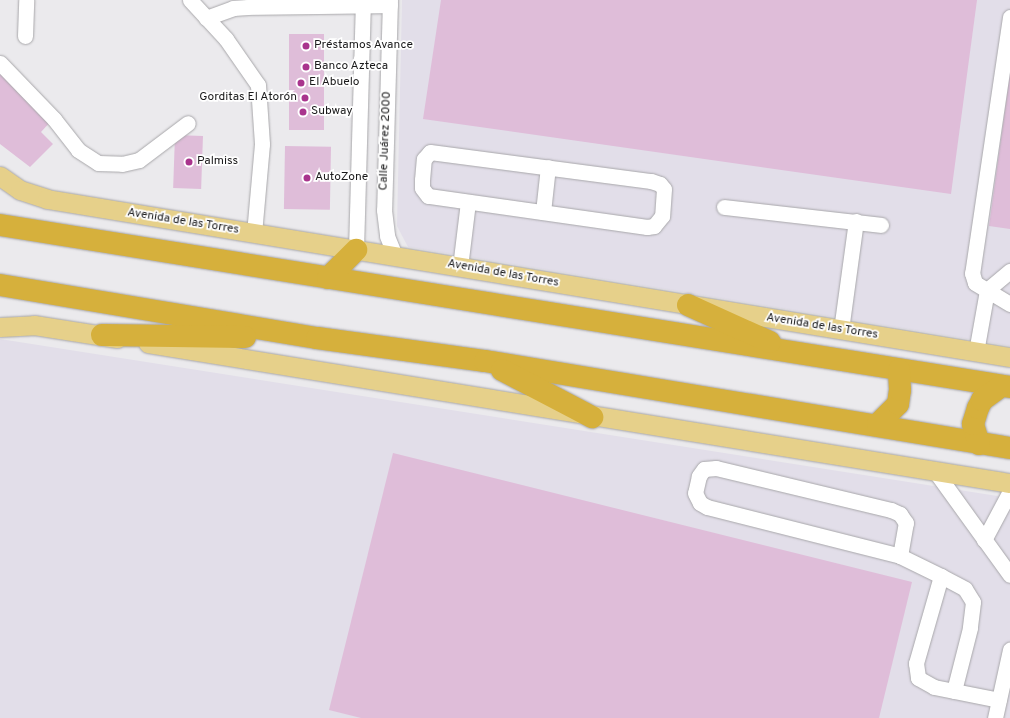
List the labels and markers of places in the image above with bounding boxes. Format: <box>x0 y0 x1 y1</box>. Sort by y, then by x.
place label: Préstamos Avance <box>314 39 414 53</box>
marker: Préstamos Avance <box>301 41 311 51</box>
place label: Banco Azteca <box>314 60 388 74</box>
marker: Banco Azteca <box>301 62 311 72</box>
place label: El Abuelo <box>309 76 360 90</box>
marker: El Abuelo <box>296 78 306 88</box>
place label: Gorditas El Atorón <box>199 91 297 105</box>
marker: Gorditas El Atorón <box>300 93 310 103</box>
place label: Subway <box>311 105 353 119</box>
marker: Subway <box>298 107 308 117</box>
place label: Palmiss <box>197 155 238 169</box>
marker: Palmiss <box>184 157 194 167</box>
place label: AutoZone <box>315 171 368 185</box>
marker: AutoZone <box>302 173 312 183</box>

